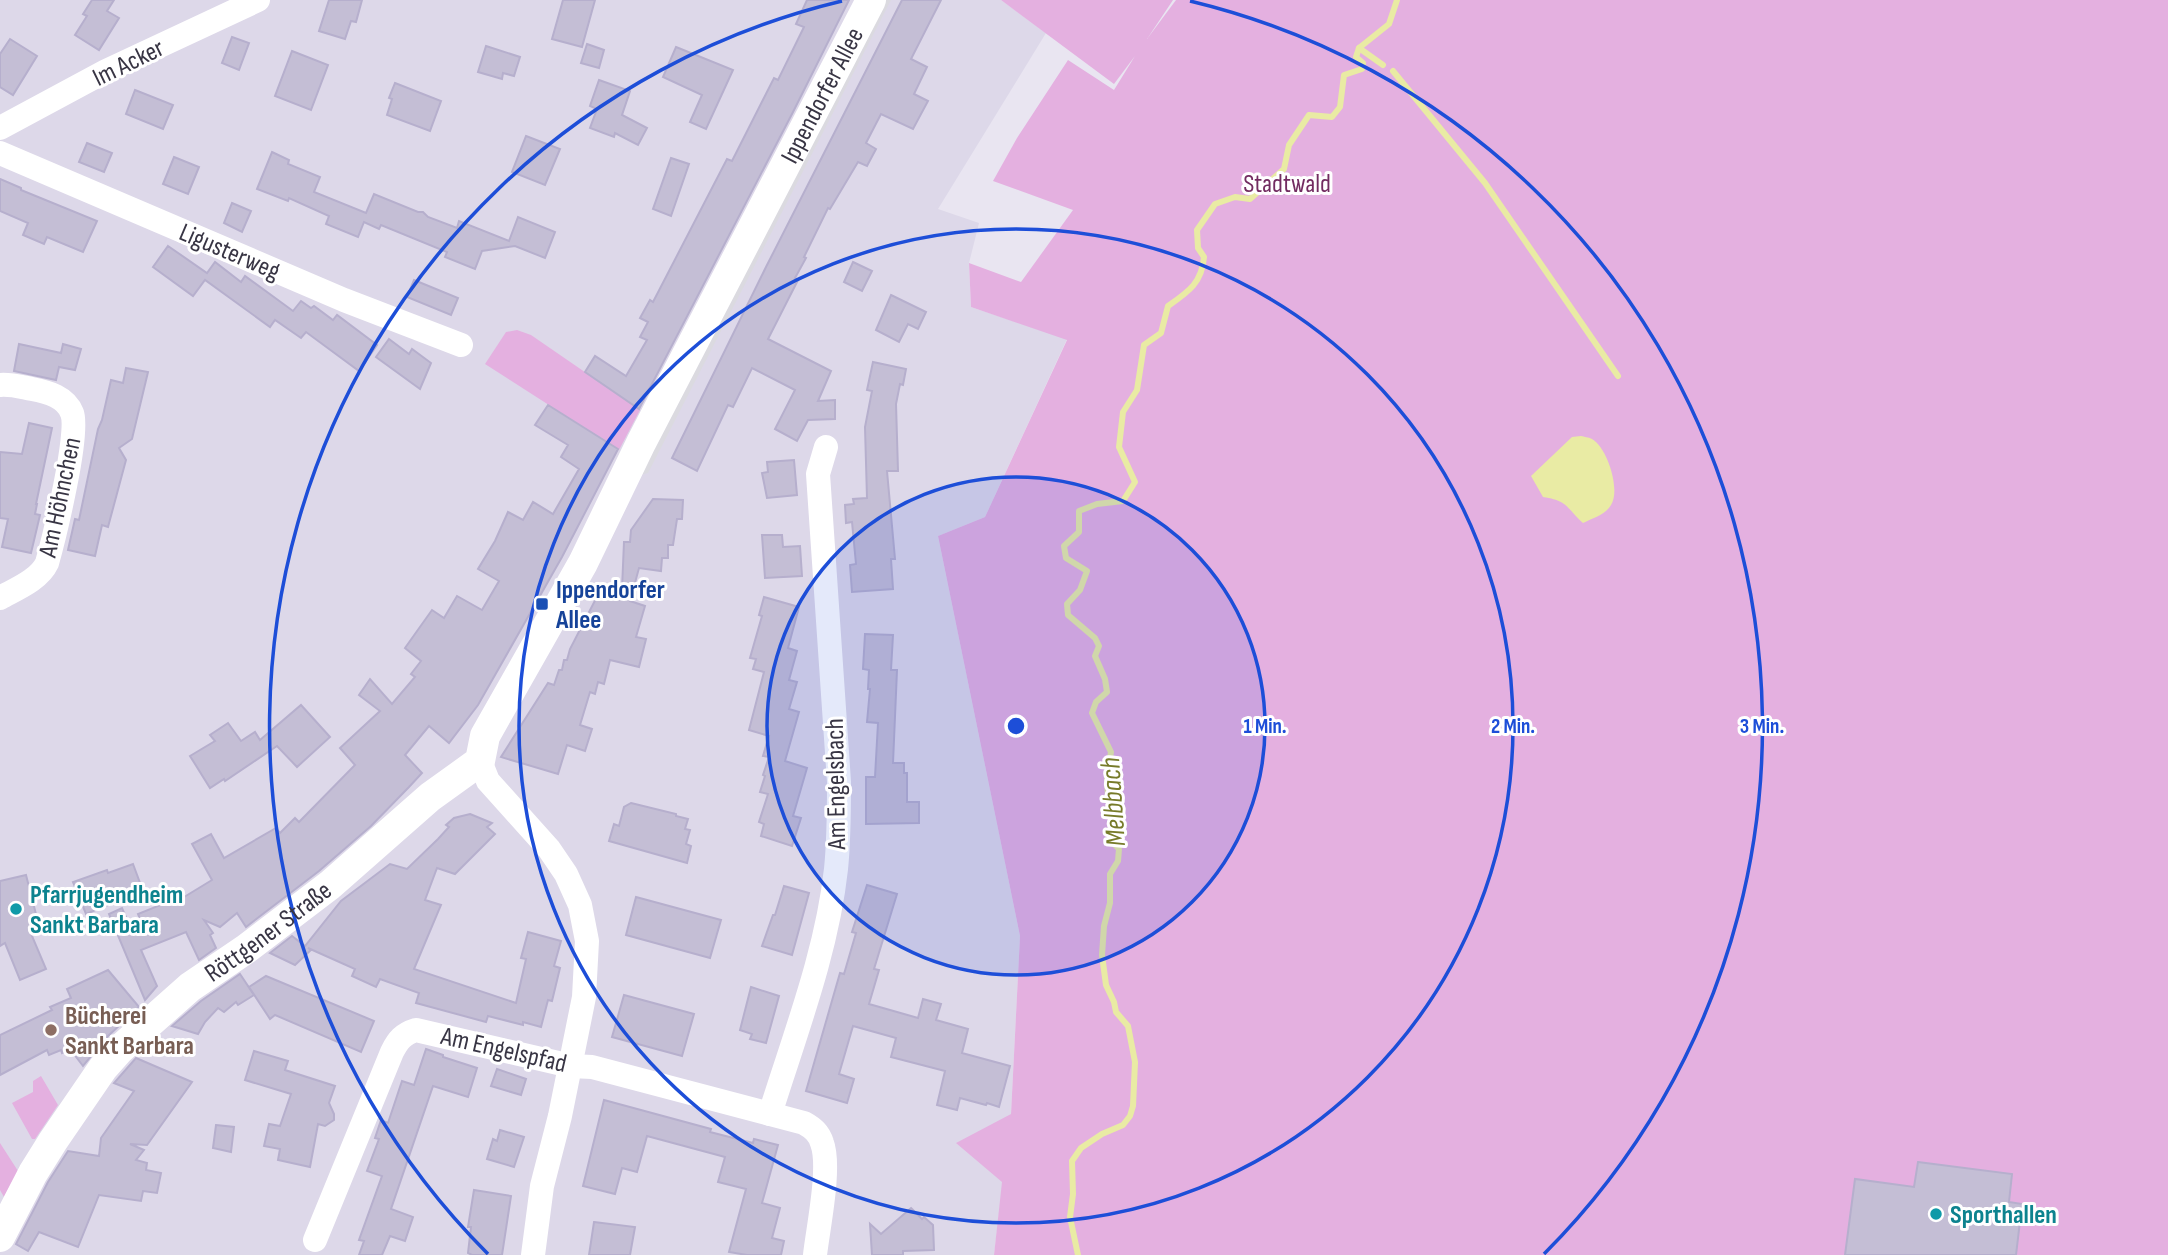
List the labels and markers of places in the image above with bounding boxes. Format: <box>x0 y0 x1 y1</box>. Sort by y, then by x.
place label: Ippendorfer Allee <box>555 575 665 636</box>
marker: Ippendorfer Allee <box>534 596 550 612</box>
centre of rings <box>1004 714 1028 738</box>
place label: Pfarrjugendheim Sankt Barbara <box>30 880 183 941</box>
marker: Pfarrjugendheim Sankt Barbara <box>8 901 24 917</box>
place label: Bücherei Sankt Barbara <box>65 1001 194 1062</box>
marker: Bücherei Sankt Barbara <box>43 1022 59 1038</box>
place label: Sporthallen <box>1950 1200 2057 1231</box>
marker: Sporthallen <box>1928 1206 1944 1222</box>

